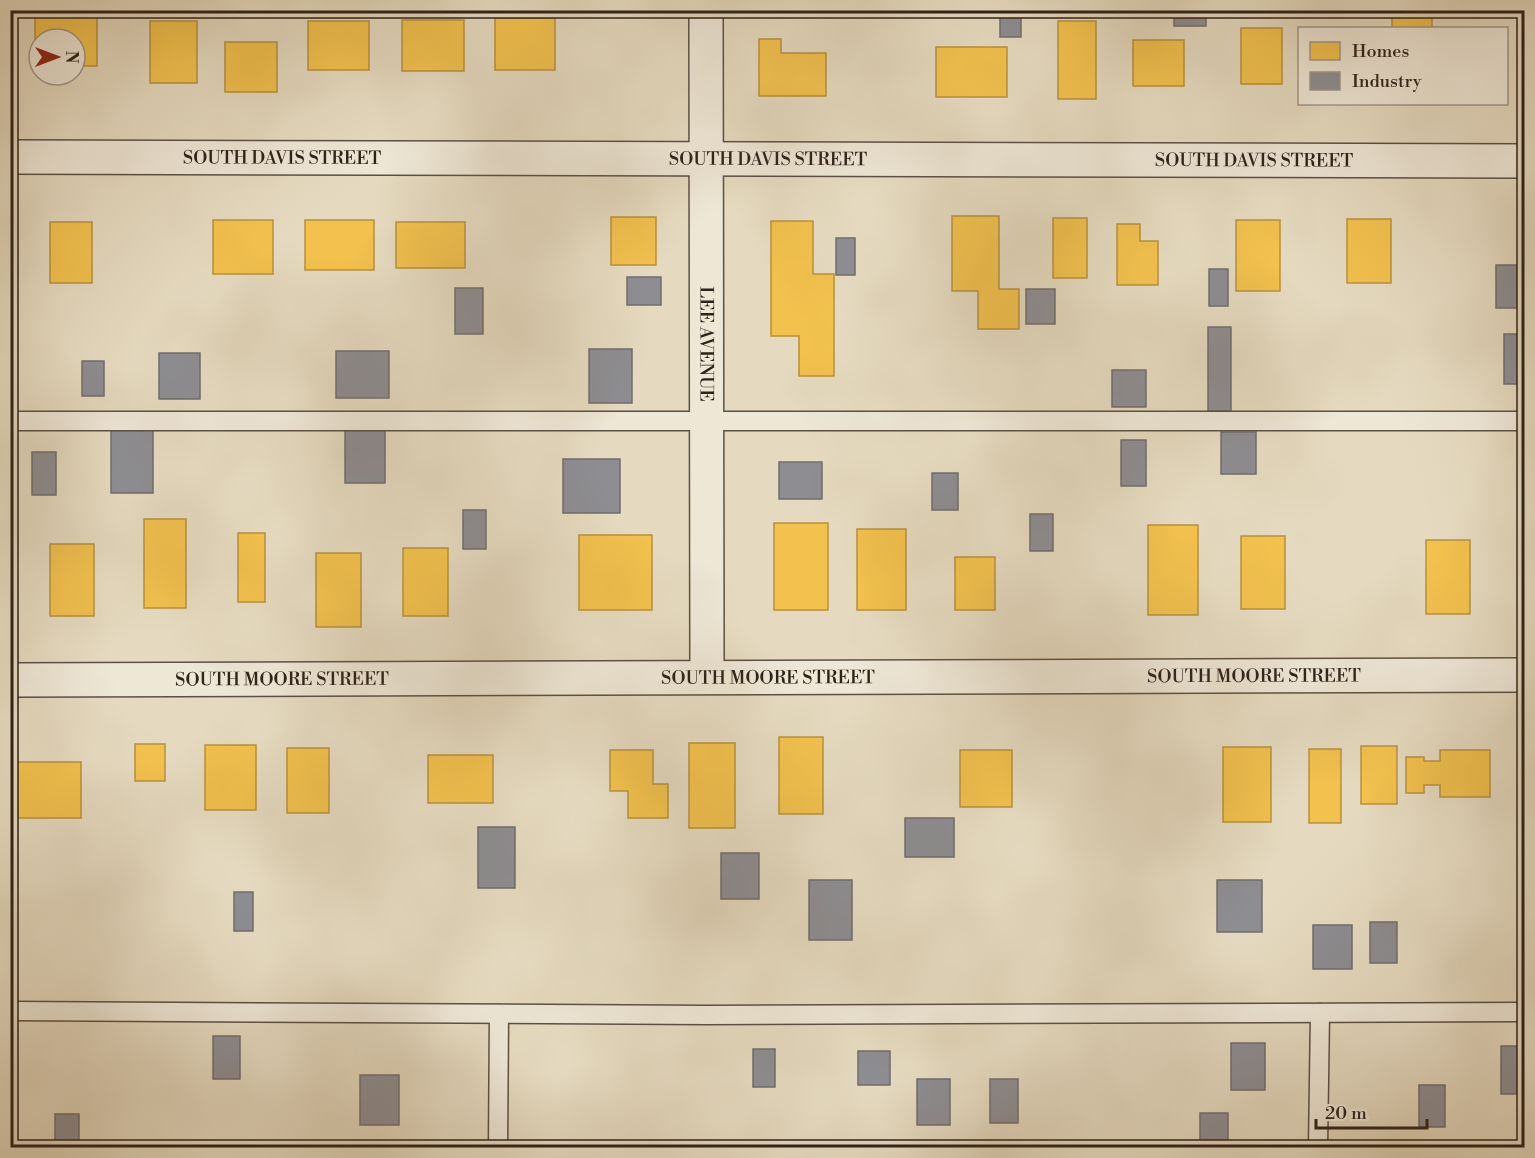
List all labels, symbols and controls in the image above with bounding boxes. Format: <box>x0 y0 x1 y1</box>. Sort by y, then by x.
north arrow <box>27 27 87 87</box>
legend <box>1298 27 1508 105</box>
text: Homes <box>1352 40 1409 63</box>
text: N <box>61 51 81 64</box>
text: Industry <box>1352 70 1422 93</box>
street label: SOUTH DAVIS STREET <box>183 146 382 169</box>
street label: SOUTH DAVIS STREET <box>669 147 868 171</box>
street label: SOUTH DAVIS STREET <box>1155 149 1354 172</box>
street label: LEE AVENUE <box>695 286 718 402</box>
street label: SOUTH MOORE STREET <box>1147 664 1361 688</box>
street label: SOUTH MOORE STREET <box>661 666 875 689</box>
street label: SOUTH MOORE STREET <box>175 667 389 691</box>
scale bar <box>1316 1092 1427 1130</box>
text: 20 m <box>1325 1102 1367 1125</box>

